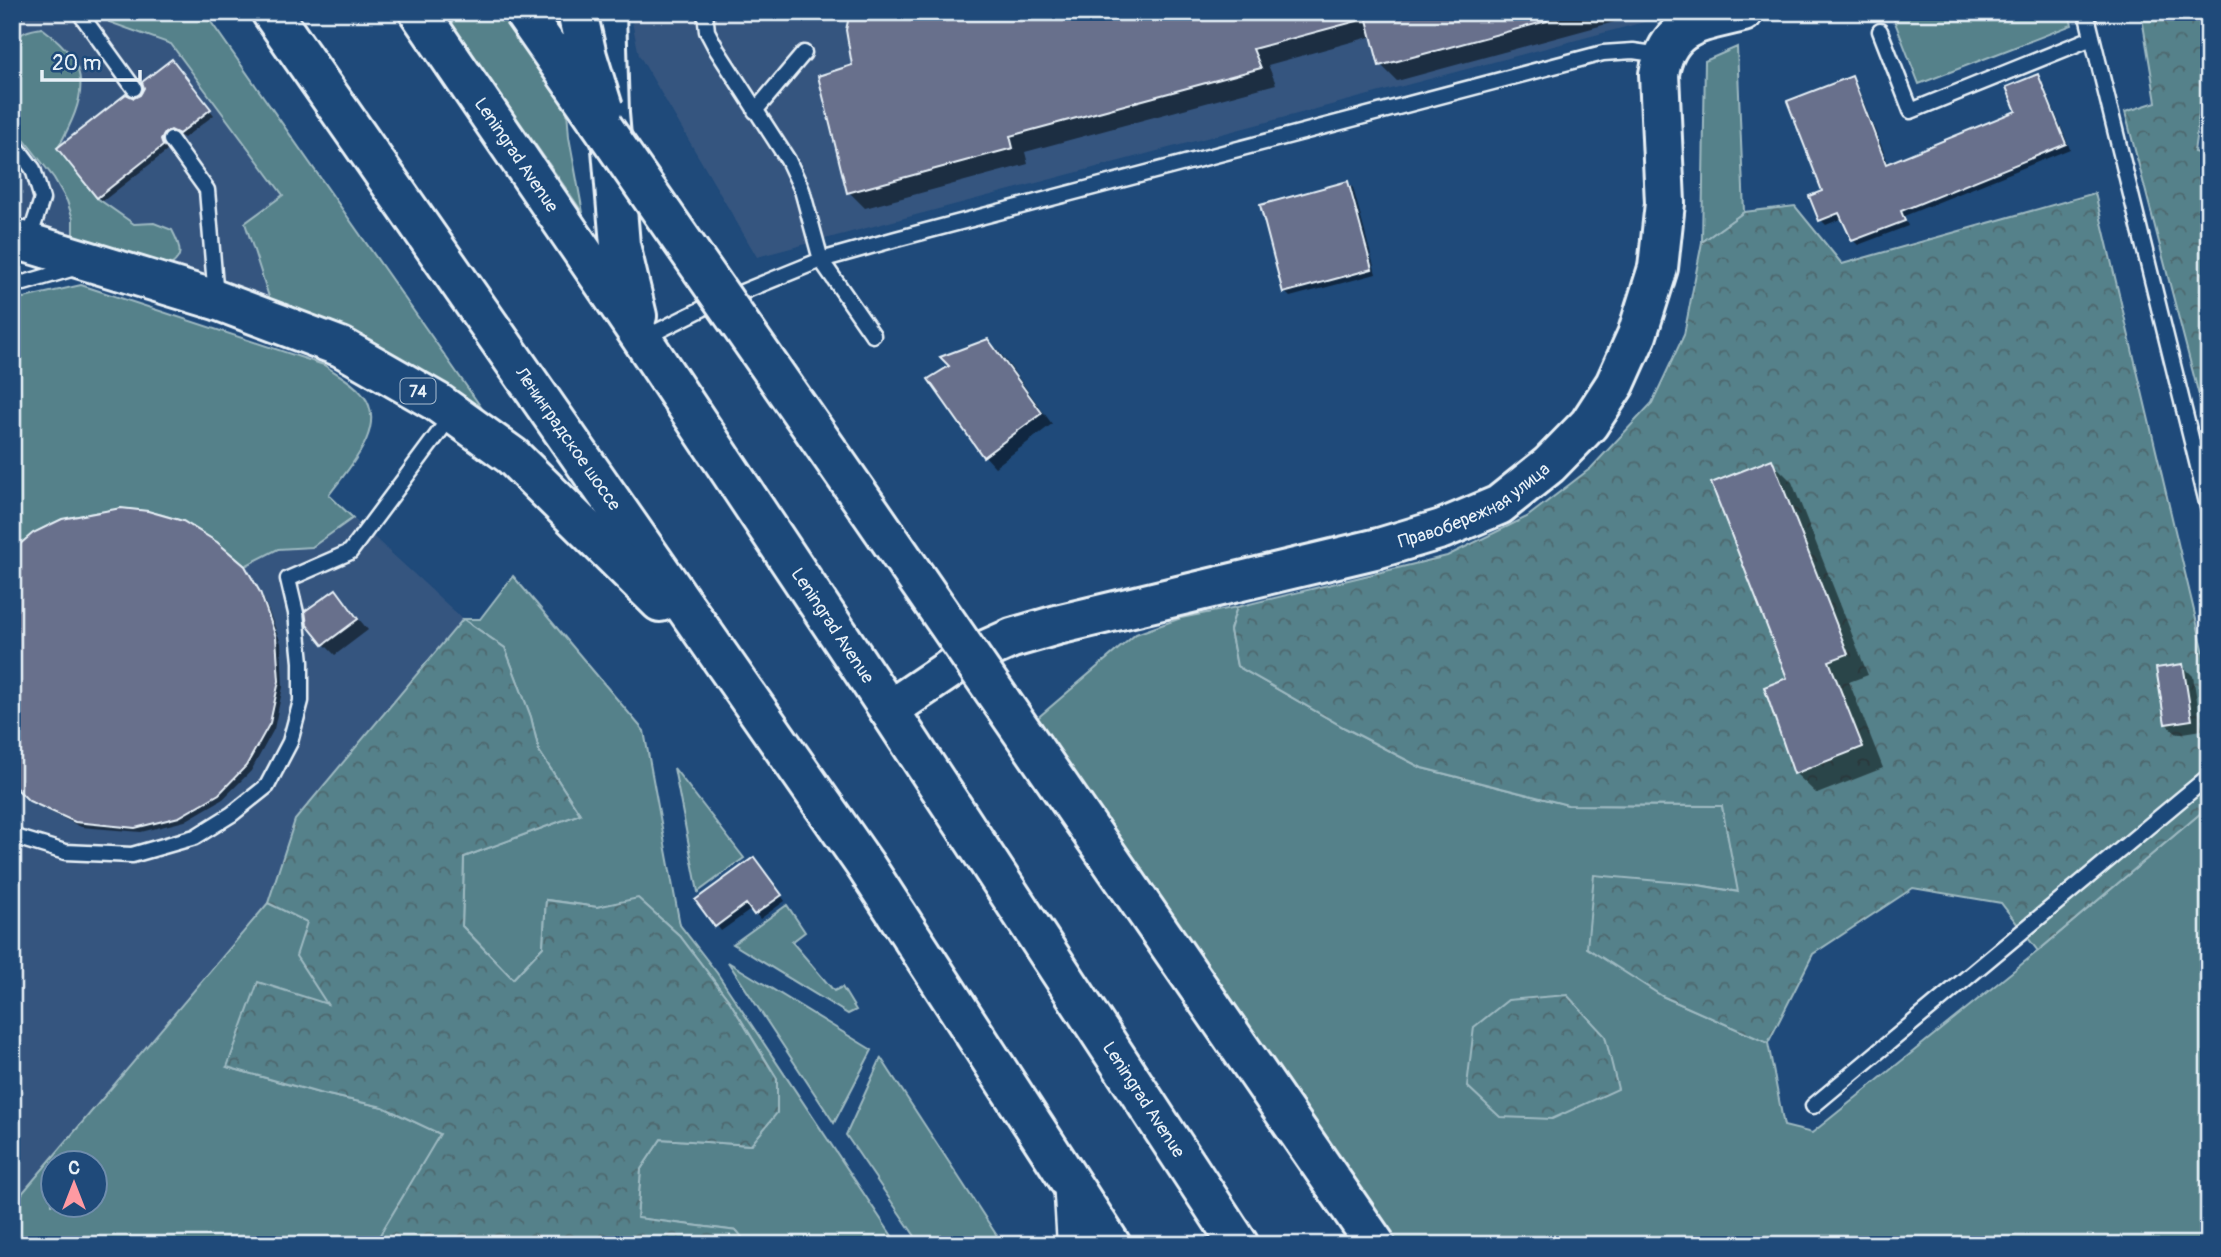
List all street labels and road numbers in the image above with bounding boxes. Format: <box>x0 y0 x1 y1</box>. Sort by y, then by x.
street label: Leningrad Avenue <box>469 93 563 217</box>
street label: Ленинградское шоссе <box>509 362 626 515</box>
road number: 74 <box>400 378 436 404</box>
street label: Правобережная улица <box>1396 458 1555 554</box>
street label: Leningrad Avenue <box>786 564 879 688</box>
street label: Leningrad Avenue <box>1097 1037 1190 1162</box>

